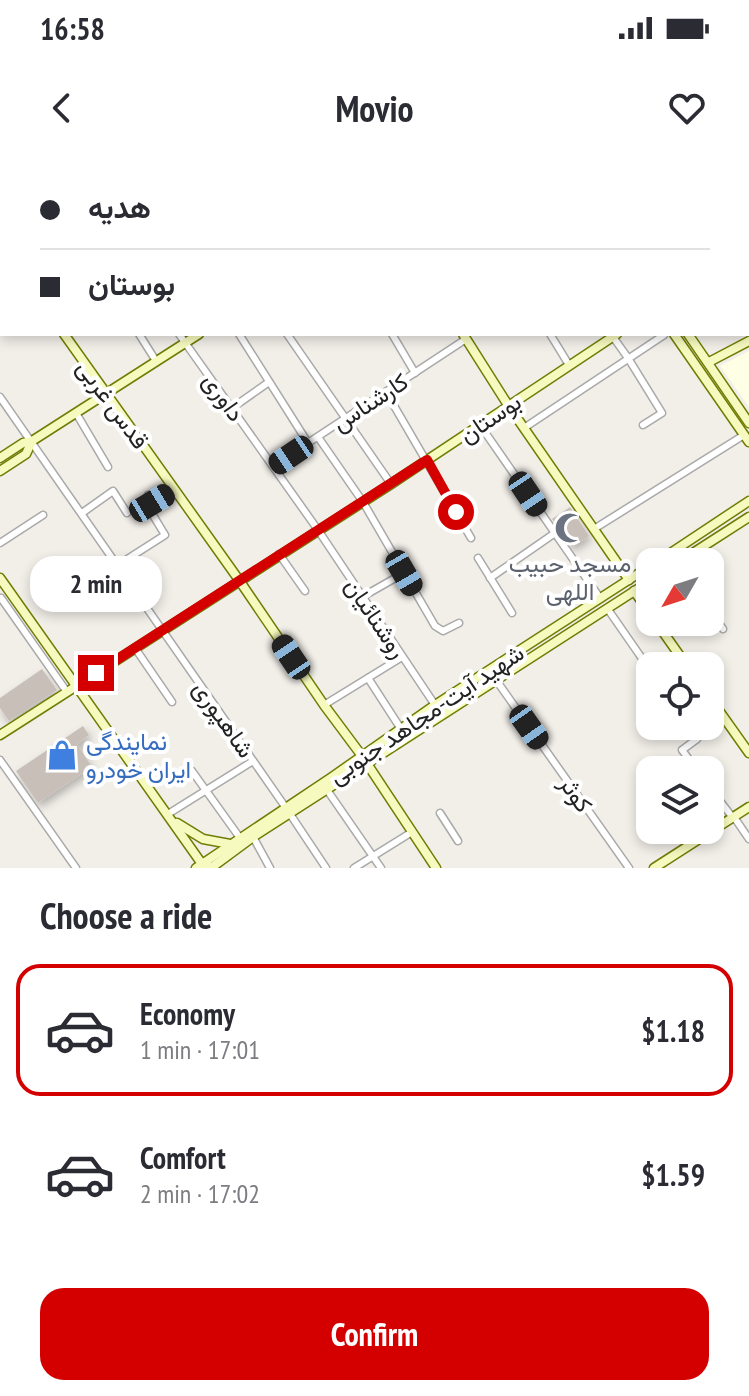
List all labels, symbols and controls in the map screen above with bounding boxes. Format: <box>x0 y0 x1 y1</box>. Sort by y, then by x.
text: 16:58 <box>40 9 105 48</box>
text: Movio <box>335 85 414 132</box>
icon: back <box>40 86 84 130</box>
icon: heart <box>665 86 709 130</box>
text: هدیه <box>88 187 151 226</box>
text: بوستان <box>88 264 175 303</box>
street label: قدس غربی <box>70 353 156 455</box>
street label: داوری <box>196 366 252 428</box>
street label: کارشناس <box>326 366 414 438</box>
street label: بوستان <box>453 386 527 450</box>
car <box>264 432 318 478</box>
car <box>505 467 551 521</box>
car <box>125 480 179 526</box>
route start <box>438 494 474 530</box>
mosque icon: مسجد حبیب اللهی <box>553 511 587 545</box>
car <box>382 546 426 600</box>
place label: مسجد حبیب اللهی <box>509 548 631 607</box>
north arrow <box>636 548 724 636</box>
map controls <box>636 548 724 844</box>
callout: 2 min <box>30 557 162 613</box>
text: 2 min <box>70 567 122 600</box>
street label: روشنائیان <box>338 572 414 664</box>
car <box>268 630 314 684</box>
street label: شهید آیت-مجاهد جنوبی <box>322 637 530 791</box>
button: locate <box>636 652 724 740</box>
route end <box>78 655 114 691</box>
street label: شاهپوری <box>185 674 262 764</box>
car <box>505 700 553 754</box>
place label: نمایندگی ایران خودرو <box>86 726 191 785</box>
shop icon: نمایندگی ایران خودرو <box>45 738 79 772</box>
button: layers <box>636 756 724 844</box>
street label: کوثر <box>552 769 600 818</box>
text: Choose a ride <box>40 892 212 939</box>
icon: car <box>44 994 116 1066</box>
text: Economy <box>140 994 235 1033</box>
text: $1.18 <box>641 1011 705 1050</box>
text: 1 min · 17:01 <box>140 1033 260 1066</box>
icon: car <box>44 1138 116 1210</box>
text: Comfort <box>140 1138 226 1177</box>
text: $1.59 <box>641 1155 705 1194</box>
text: 2 min · 17:02 <box>140 1177 260 1210</box>
button: Confirm <box>40 1288 709 1380</box>

